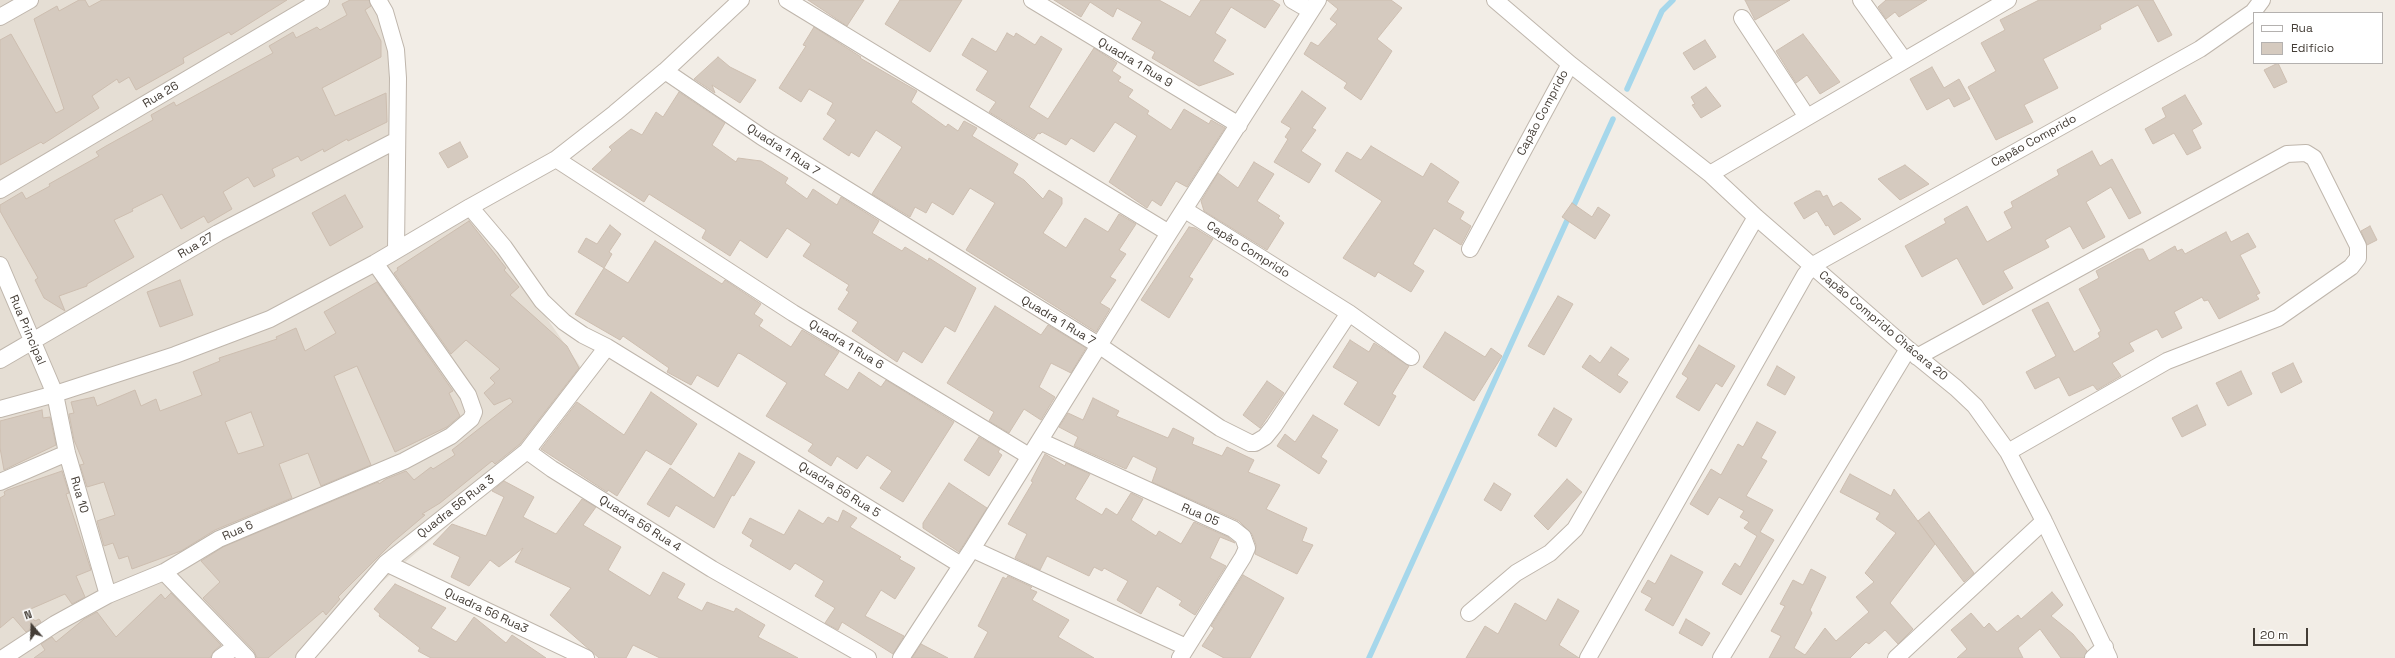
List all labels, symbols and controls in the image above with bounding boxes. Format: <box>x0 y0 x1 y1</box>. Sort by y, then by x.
legend <box>2253 12 2383 64</box>
text: Rua <box>2291 20 2313 36</box>
street label: Quadra 1 Rua 9 <box>1095 35 1175 91</box>
text: Edifício <box>2291 40 2334 56</box>
street label: Capão Comprido <box>1514 68 1572 158</box>
street label: Rua 26 <box>140 79 182 111</box>
street label: Capão Comprido <box>1989 112 2079 170</box>
street label: Quadra 1 Rua 7 <box>744 121 822 179</box>
street label: Capão Comprido <box>1204 219 1292 281</box>
street label: Rua 27 <box>176 230 216 262</box>
street label: Capão Comprido Chácara 20 <box>1816 268 1950 384</box>
street label: Rua Principal <box>6 293 48 367</box>
street label: Quadra 1 Rua 7 <box>1018 293 1098 349</box>
street label: Quadra 1 Rua 6 <box>806 317 886 373</box>
street label: Quadra 56 Rua 5 <box>795 459 883 521</box>
street label: Quadra 56 Rua 3 <box>415 472 497 542</box>
street label: Rua 10 <box>67 475 91 515</box>
street label: Quadra 56 Rua 4 <box>596 493 684 555</box>
street label: Rua 05 <box>1179 501 1221 529</box>
street label: Rua 6 <box>220 518 256 544</box>
street label: Quadra 56 Rua3 <box>442 585 530 637</box>
north arrow <box>12 606 52 646</box>
text: N <box>22 607 34 622</box>
scale bar <box>2255 620 2310 646</box>
text: 20 m <box>2260 627 2288 643</box>

